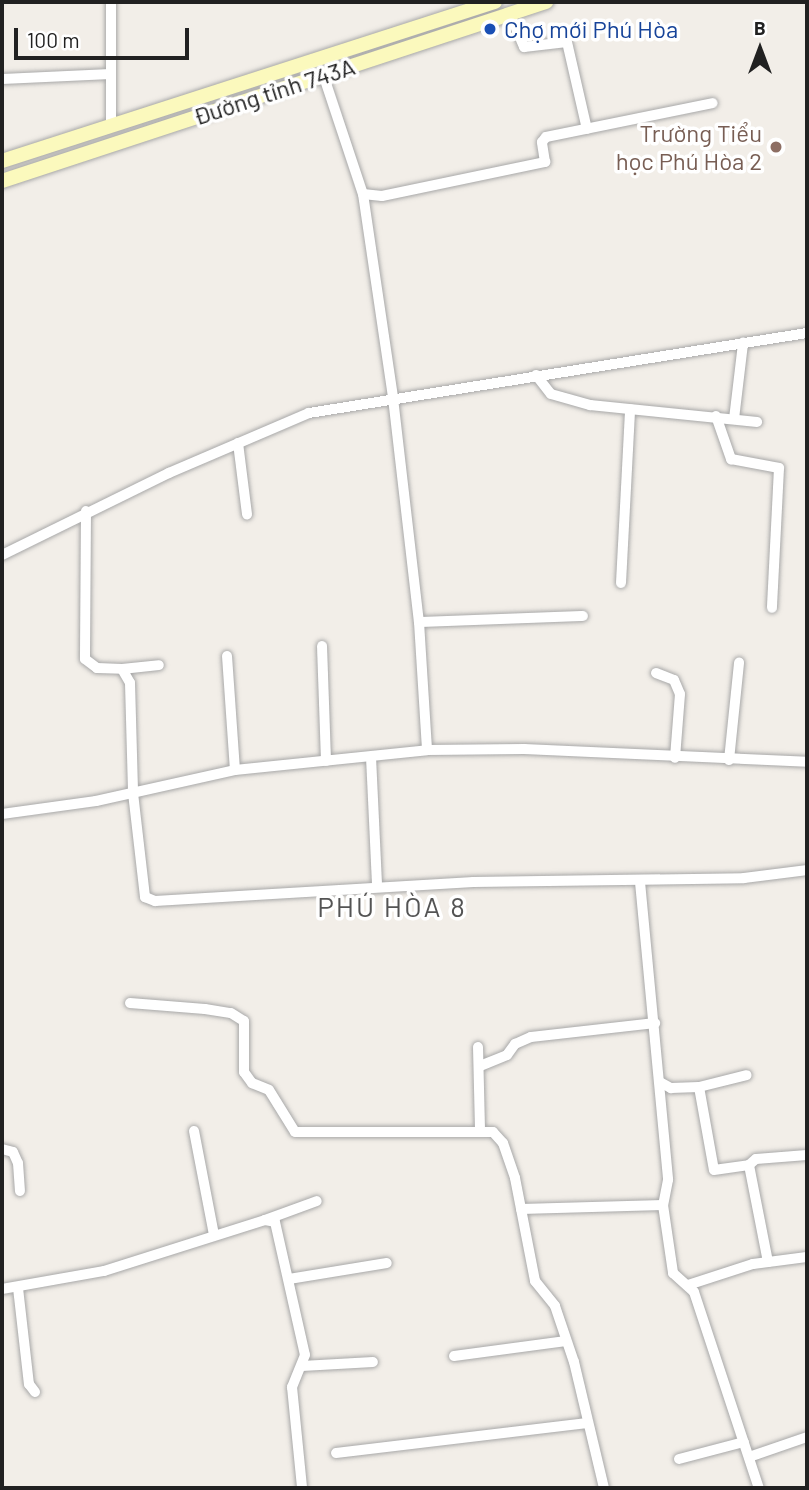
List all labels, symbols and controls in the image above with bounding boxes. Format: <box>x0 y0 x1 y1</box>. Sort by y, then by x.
scale bar <box>18 14 192 58</box>
north arrow <box>725 14 795 84</box>
place label: Chợ mới Phú Hòa <box>504 15 678 43</box>
text: B <box>754 16 766 39</box>
marker: Chợ mới Phú Hòa <box>482 21 498 37</box>
text: 100 m <box>27 27 80 52</box>
street label: Đường tỉnh 743A <box>189 51 359 131</box>
place label: Trường Tiểu học Phú Hòa 2 <box>616 119 762 175</box>
marker: Trường Tiểu học Phú Hòa 2 <box>768 139 784 155</box>
district label: PHÚ HÒA 8 <box>318 889 466 923</box>

